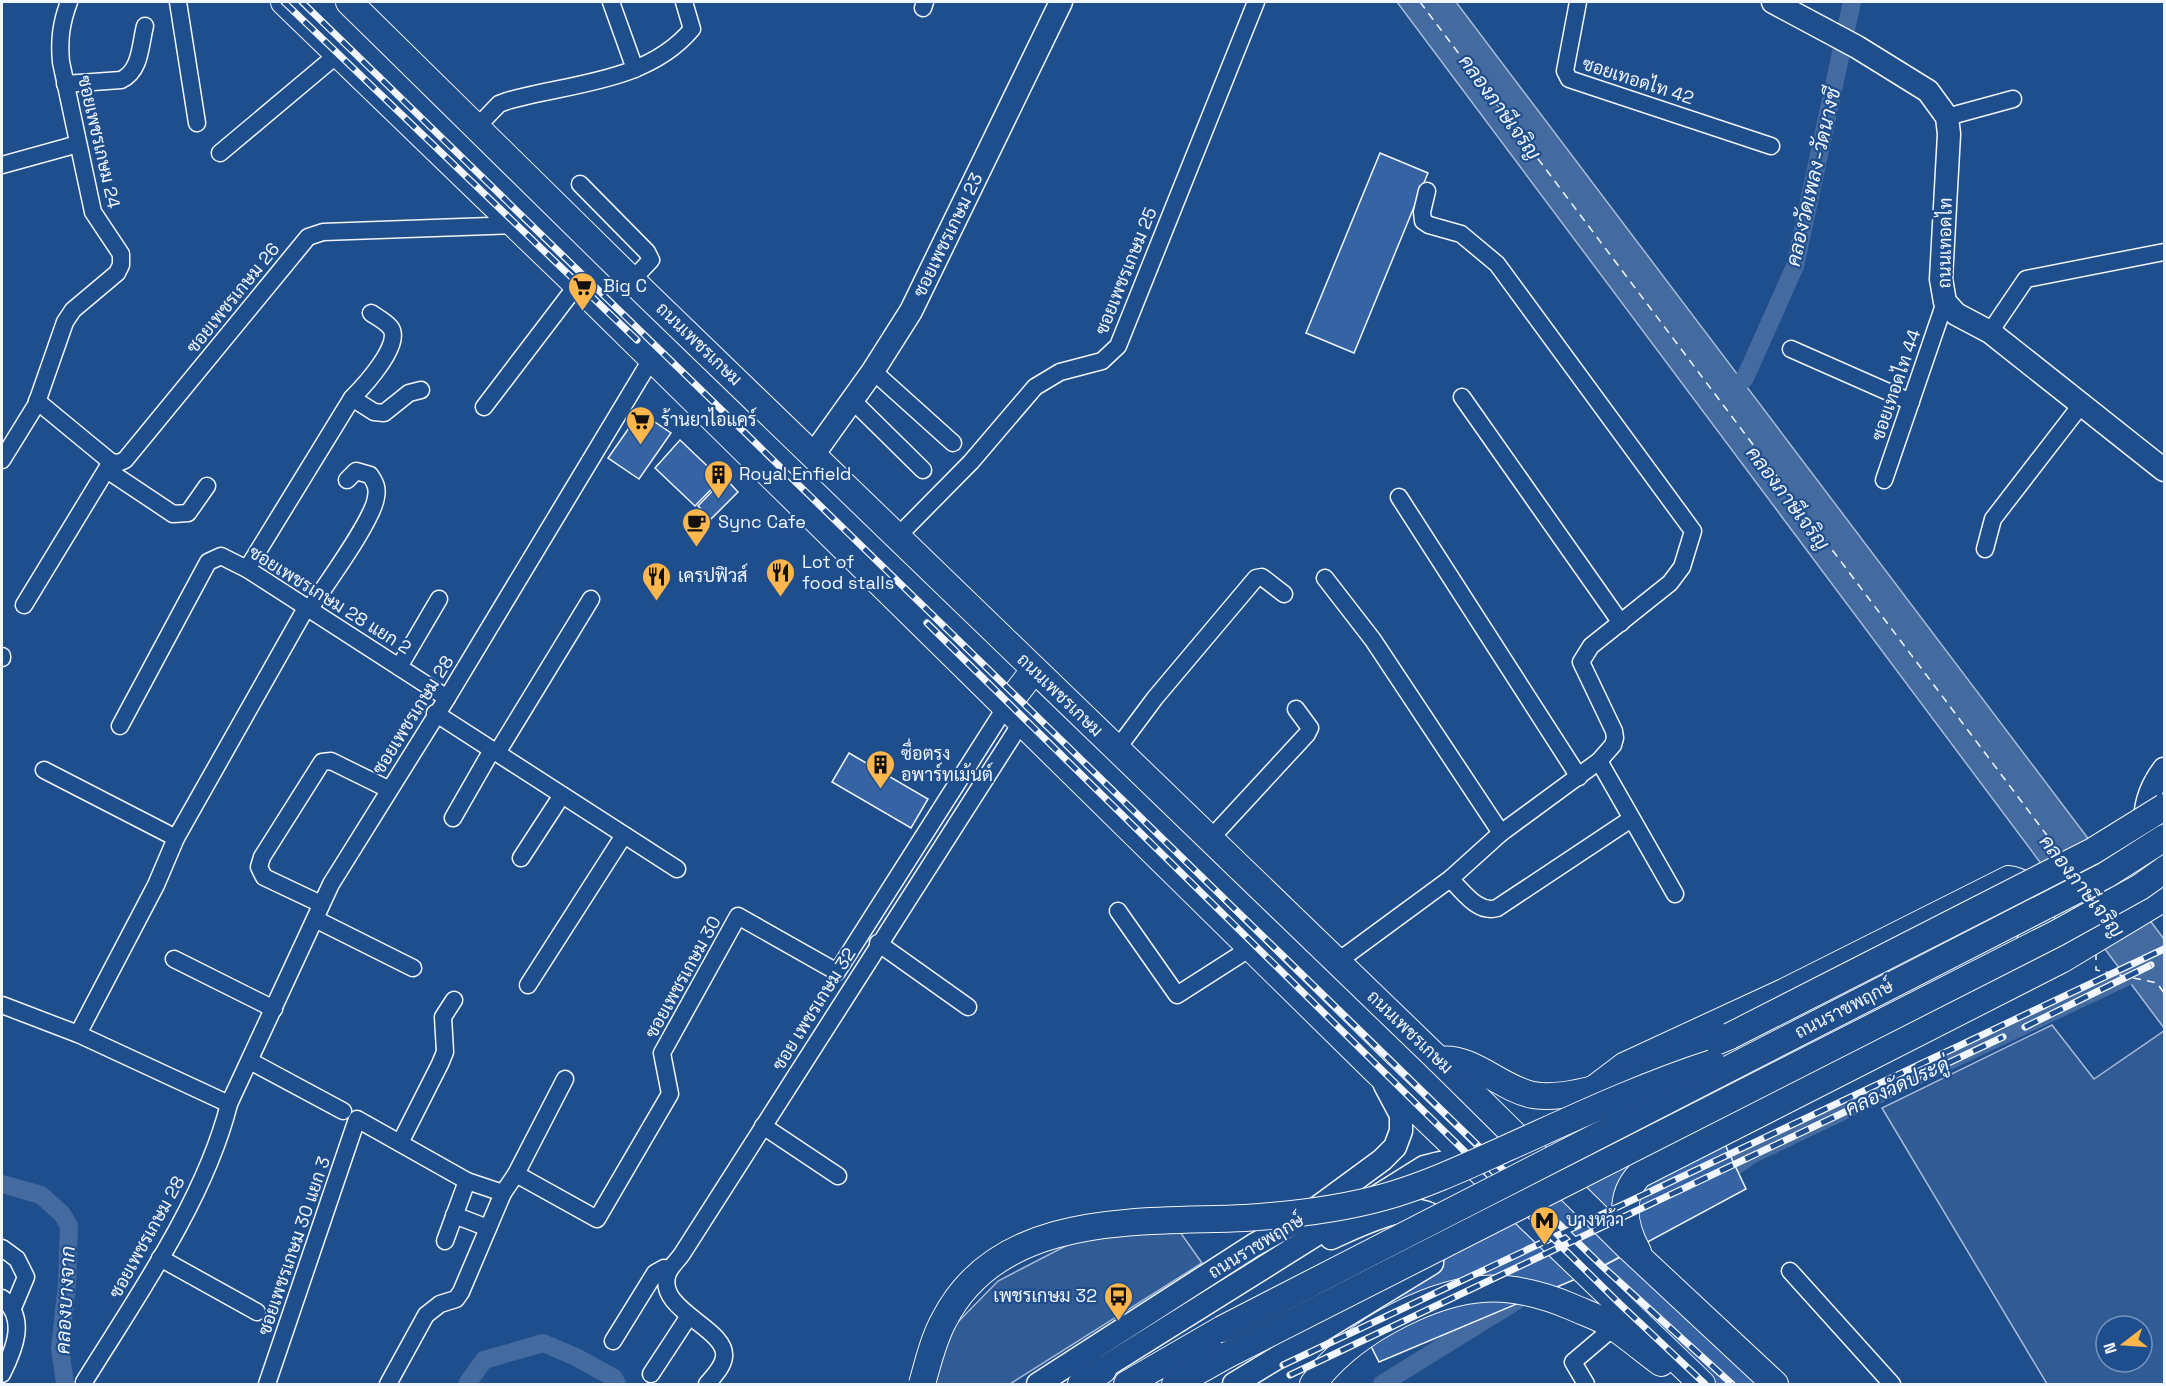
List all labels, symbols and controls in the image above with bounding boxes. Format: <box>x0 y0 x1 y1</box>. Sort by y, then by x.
water label: คลองภาษีเจริญ <box>1453 49 1547 165</box>
street label: ซอยเทอดไท 42 <box>1579 51 1697 109</box>
street label: ซอยเพชรเกษม 24 <box>73 73 126 210</box>
water label: คลองวัดเพลง-วัดนางชี <box>1780 84 1846 269</box>
street label: ซอยเพชรเกษม 23 <box>907 169 988 301</box>
street label: ถนนเทอดไท <box>1931 197 1957 289</box>
street label: ซอยเพชรเกษม 25 <box>1089 204 1162 338</box>
street label: ซอยเพชรเกษม 26 <box>181 238 284 358</box>
supermarket icon: Big C <box>566 270 598 312</box>
place label: Big C <box>603 274 647 297</box>
street label: ถนนเพชรเกษม <box>652 297 747 390</box>
street label: ซอยเทอดไท 44 <box>1865 326 1925 444</box>
supermarket icon: ร้านยาไอแคร์ <box>624 404 656 446</box>
place label: ร้านยาไอแคร์ <box>661 407 757 431</box>
water label: คลองภาษีเจริญ <box>1740 441 1836 556</box>
building icon: Royal Enfield <box>702 458 734 500</box>
place label: Royal Enfield <box>739 462 851 485</box>
cafe icon: Sync Cafe <box>681 506 713 548</box>
place label: Sync Cafe <box>718 510 806 533</box>
street label: ซอยเพชรเกษม 28 แยก 2 <box>245 540 416 659</box>
place label: Lot of food stalls <box>802 550 894 594</box>
restaurant icon: Lot of food stalls <box>765 556 797 598</box>
restaurant icon: เครปฟิวส์ <box>641 560 673 602</box>
place label: เครปฟิวส์ <box>678 563 748 587</box>
street label: ถนนเพชรเกษม <box>1013 648 1108 741</box>
street label: ซอยเพชรเกษม 28 <box>367 651 458 778</box>
place label: ซื่อตรง อพาร์ทเม้นต์ <box>901 738 993 786</box>
building icon: ซื่อตรง อพาร์ทเม้นต์ <box>864 748 896 790</box>
water label: คลองภาษีเจริญ <box>2034 829 2131 943</box>
street label: ซอยเพชรเกษม 30 <box>639 912 726 1042</box>
street label: ซอย เพชรเกษม 32 <box>767 943 860 1074</box>
street label: ถนนราชพฤกษ์ <box>1790 973 1898 1043</box>
street label: ถนนเพชรเกษม <box>1363 985 1458 1078</box>
water label: คลองวัดประดู่ <box>1841 1050 1955 1123</box>
street label: ซอยเพชรเกษม 30 แยก 3 <box>252 1153 335 1338</box>
street label: ซอยเพชรเกษม 28 <box>104 1172 190 1302</box>
metro station icon: บางหว้า <box>1529 1204 1561 1246</box>
street label: ถนนราชพฤกษ์ <box>1203 1207 1309 1283</box>
place label: บางหว้า <box>1566 1208 1624 1231</box>
water label: คลองบางจาก <box>49 1245 81 1355</box>
bus stop icon: เพชรเกษม 32 <box>1102 1280 1134 1322</box>
place label: เพชรเกษม 32 <box>993 1284 1097 1307</box>
north arrow <box>2094 1314 2154 1374</box>
text: N <box>2099 1340 2122 1356</box>

